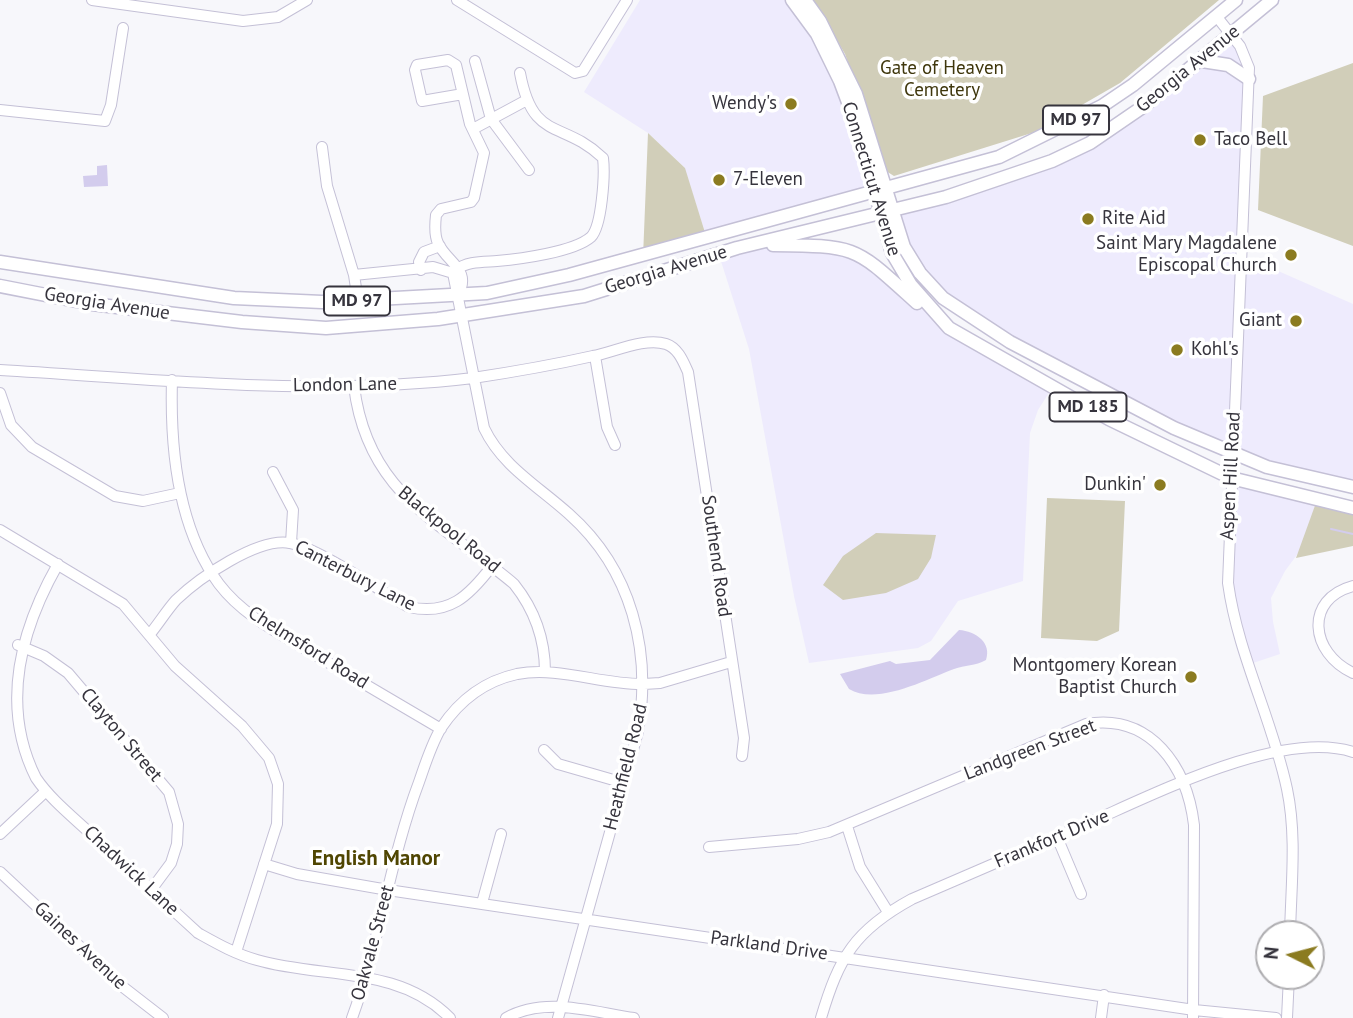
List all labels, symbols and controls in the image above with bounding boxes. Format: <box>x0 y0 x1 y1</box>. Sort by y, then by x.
street label: Georgia Avenue <box>1132 20 1244 118</box>
park label: Gate of Heaven Cemetery <box>880 58 1004 102</box>
place label: Wendy's <box>712 93 777 115</box>
marker: Wendy's <box>783 96 799 112</box>
street label: Connecticut Avenue <box>837 99 905 259</box>
road number: MD 97 <box>1043 106 1109 134</box>
place label: Taco Bell <box>1214 129 1287 151</box>
marker: Taco Bell <box>1192 132 1208 148</box>
place label: 7-Eleven <box>733 169 803 191</box>
marker: 7-Eleven <box>711 172 727 188</box>
place label: Rite Aid <box>1102 208 1166 230</box>
marker: Rite Aid <box>1080 211 1096 227</box>
place label: Saint Mary Magdalene Episcopal Church <box>1096 233 1277 277</box>
street label: Georgia Avenue <box>602 241 730 299</box>
marker: Saint Mary Magdalene Episcopal Church <box>1283 247 1299 263</box>
street label: Georgia Avenue <box>43 283 171 325</box>
road number: MD 97 <box>324 286 390 316</box>
place label: Giant <box>1239 310 1282 332</box>
marker: Giant <box>1288 313 1304 329</box>
place label: Kohl's <box>1191 339 1239 361</box>
marker: Kohl's <box>1169 342 1185 358</box>
street label: London Lane <box>293 373 397 397</box>
road number: MD 185 <box>1050 393 1126 422</box>
street label: Aspen Hill Road <box>1216 411 1246 541</box>
place label: Dunkin' <box>1084 474 1146 496</box>
marker: Dunkin' <box>1152 477 1168 493</box>
street label: Blackpool Road <box>393 482 505 578</box>
street label: Southend Road <box>696 494 736 618</box>
street label: Canterbury Lane <box>291 536 419 616</box>
street label: Chelmsford Road <box>243 602 373 694</box>
place label: Montgomery Korean Baptist Church <box>1013 655 1177 699</box>
marker: Montgomery Korean Baptist Church <box>1183 669 1199 685</box>
street label: Clayton Street <box>75 684 167 786</box>
street label: Heathfield Road <box>599 701 653 833</box>
street label: Landgreen Street <box>961 714 1099 786</box>
street label: Frankfort Drive <box>991 805 1113 873</box>
street label: Chadwick Lane <box>79 821 183 921</box>
district label: English Manor <box>312 846 440 872</box>
street label: Oakvale Street <box>347 883 399 1003</box>
street label: Gaines Avenue <box>29 897 131 995</box>
north arrow <box>1255 920 1325 990</box>
street label: Parkland Drive <box>709 926 829 966</box>
text: N <box>1259 946 1284 960</box>

